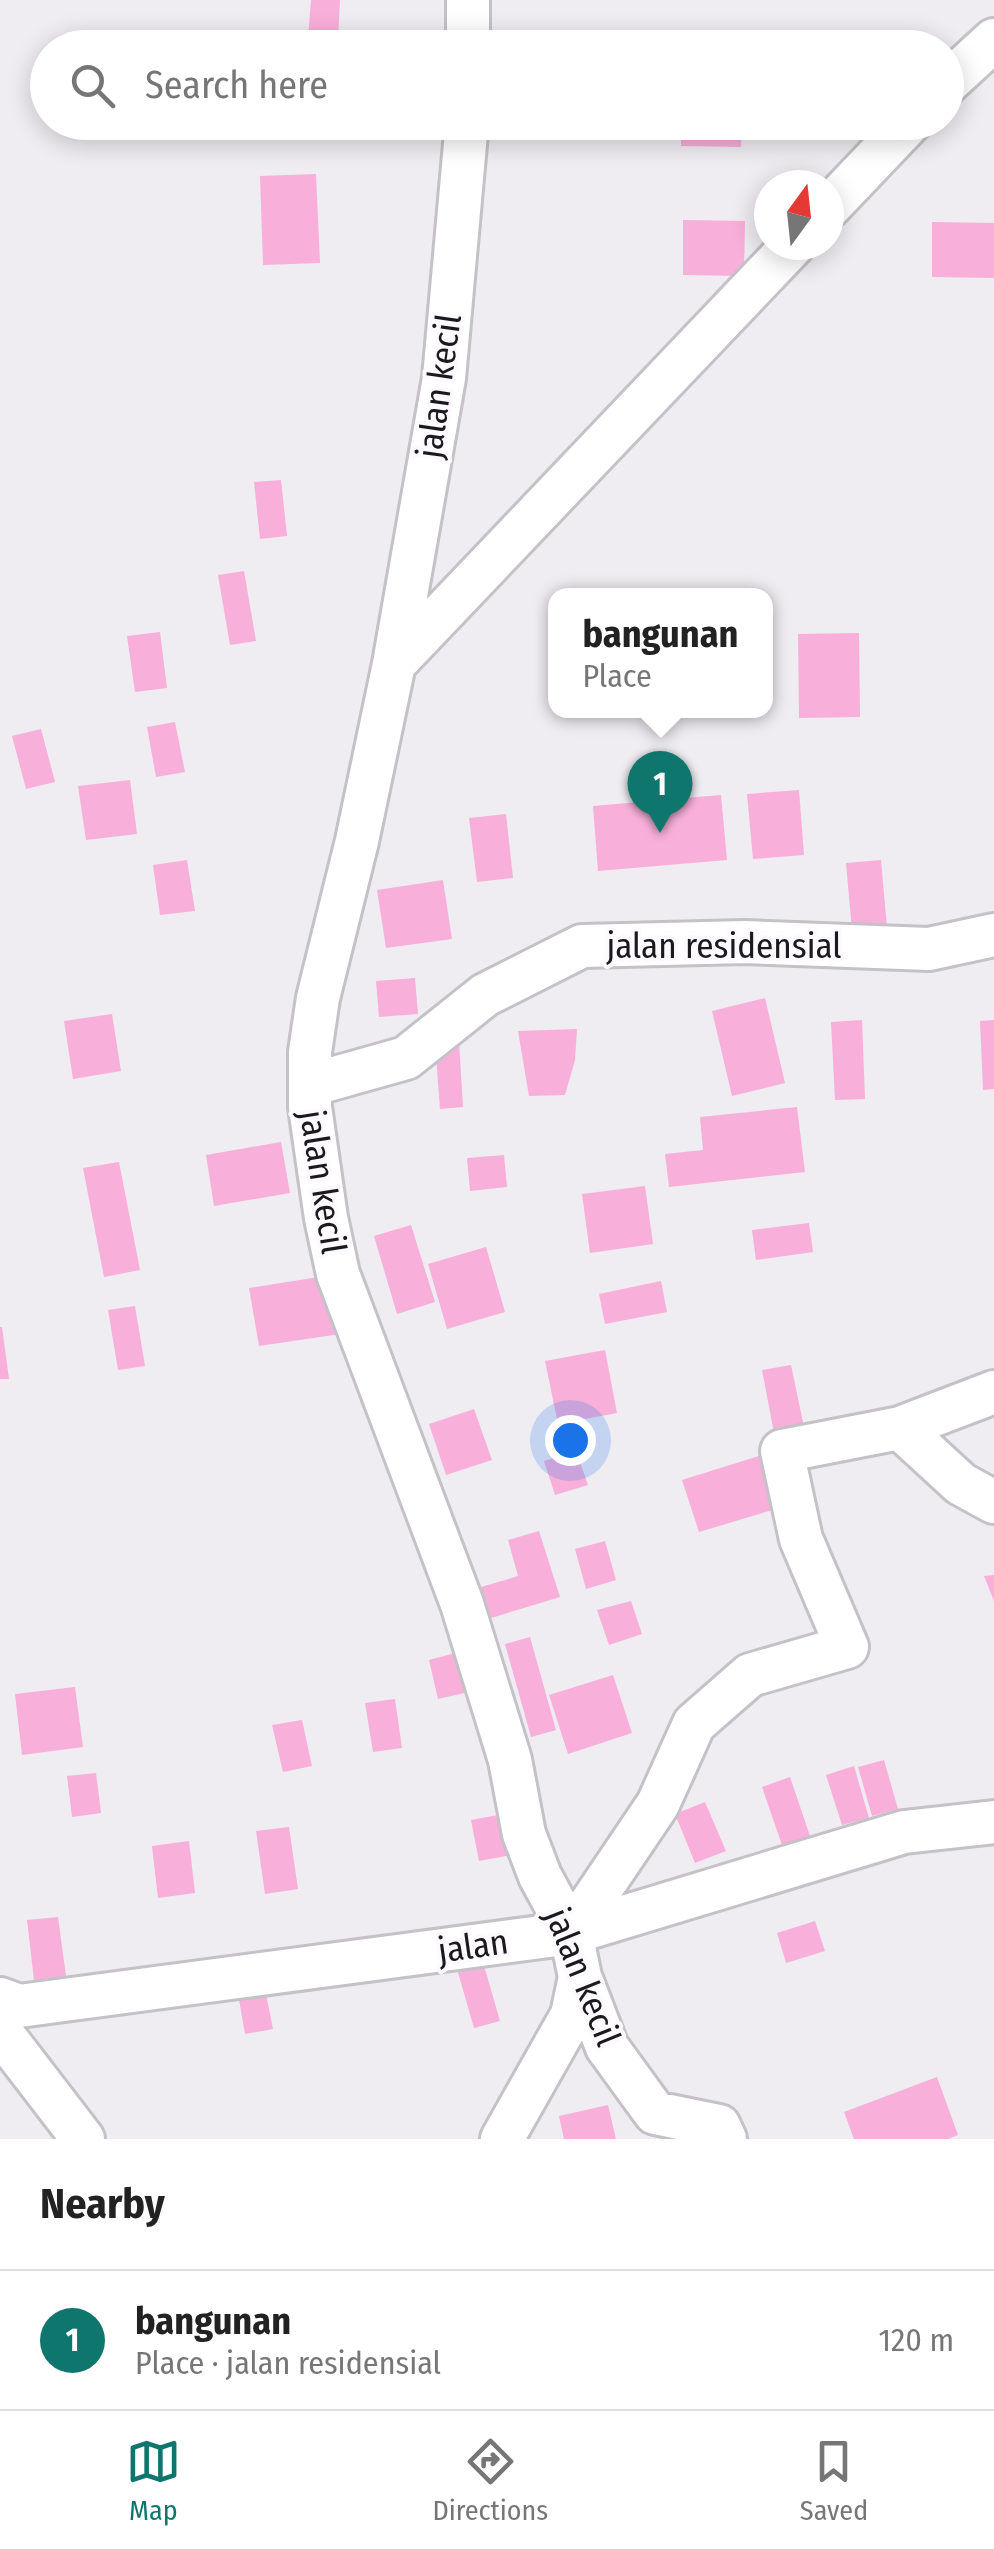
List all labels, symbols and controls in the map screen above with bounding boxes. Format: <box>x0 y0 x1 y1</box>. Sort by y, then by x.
search box <box>30 30 964 140</box>
icon: search <box>65 58 120 113</box>
text: Search here <box>145 62 328 108</box>
north arrow <box>754 170 844 260</box>
street label: jalan kecil <box>408 311 470 462</box>
popup <box>548 588 773 718</box>
text: bangunan <box>582 611 739 657</box>
text: Place <box>582 657 652 695</box>
pin: 1 <box>628 750 692 833</box>
street label: jalan residensial <box>605 925 842 967</box>
street label: jalan kecil <box>291 1106 355 1257</box>
your location <box>545 1415 596 1466</box>
street label: jalan kecil <box>536 1901 630 2052</box>
street label: jalan <box>434 1920 511 1972</box>
text: Nearby <box>40 2179 165 2229</box>
text: bangunan <box>135 2298 291 2344</box>
text: 1 <box>66 2321 79 2359</box>
text: 120 m <box>879 2321 954 2359</box>
text: Place · jalan residensial <box>135 2344 441 2382</box>
tab: Map <box>126 2434 181 2527</box>
tab: Directions <box>432 2434 548 2527</box>
tab: Saved <box>800 2434 868 2527</box>

